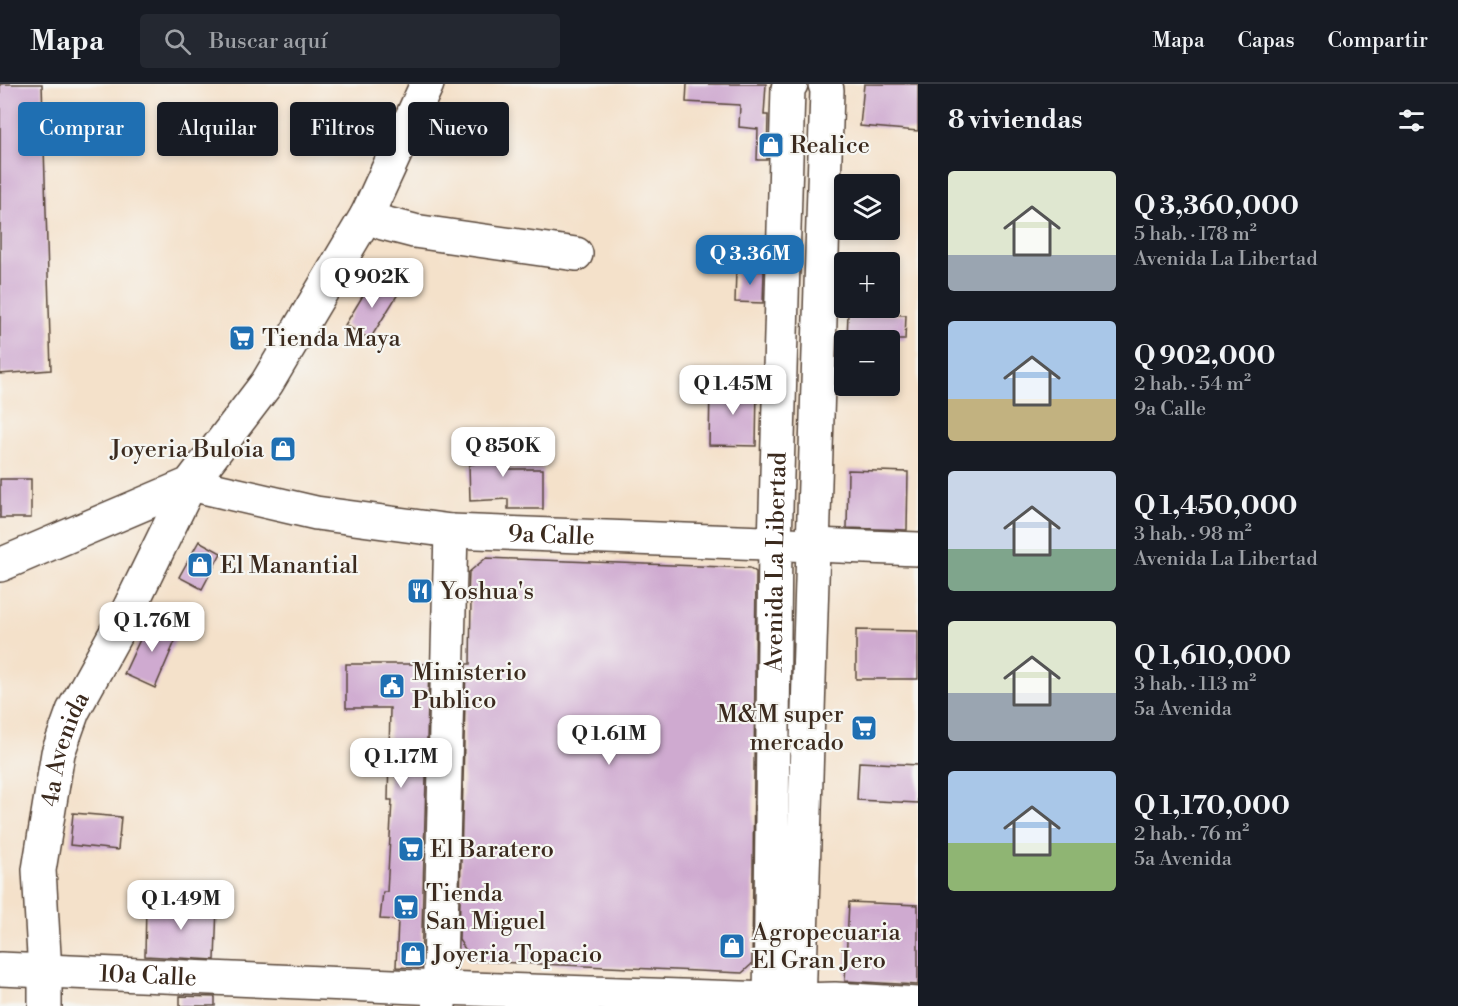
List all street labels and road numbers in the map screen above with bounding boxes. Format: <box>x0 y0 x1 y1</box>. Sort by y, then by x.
street label: Avenida La Libertad <box>760 451 794 673</box>
street label: 9a Calle <box>508 519 595 553</box>
street label: 4a Avenida <box>36 686 97 809</box>
street label: 10a Calle <box>98 959 197 993</box>

